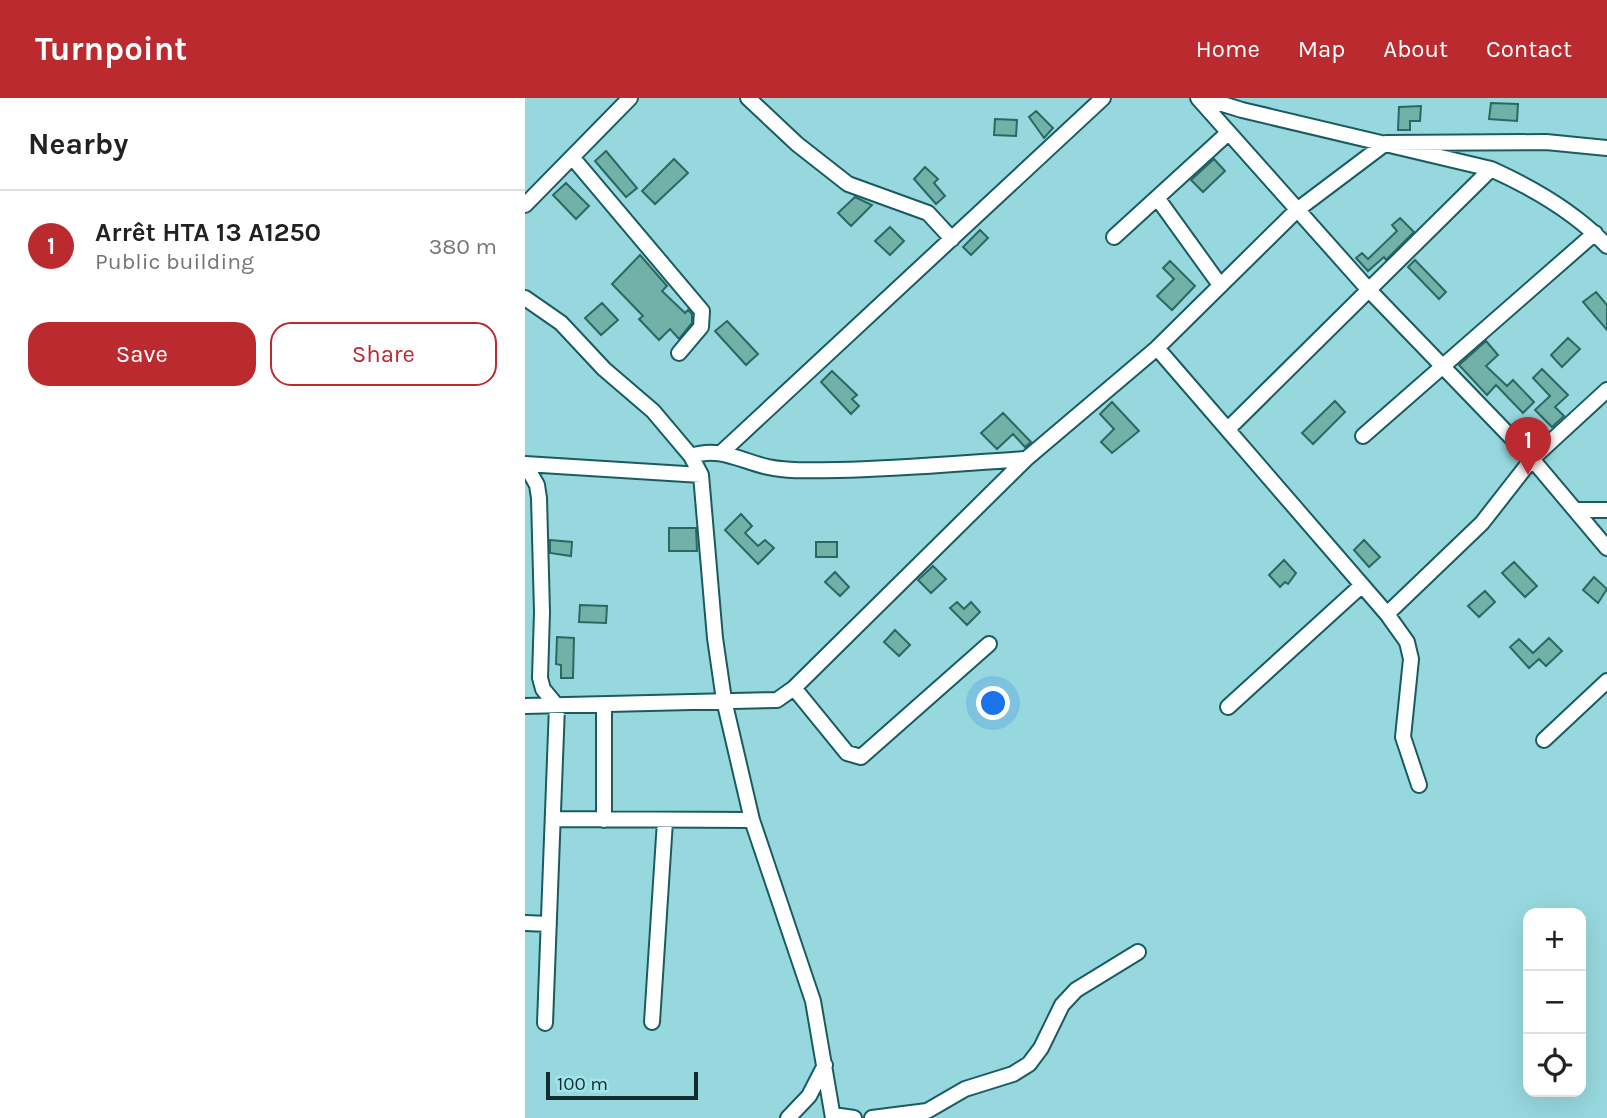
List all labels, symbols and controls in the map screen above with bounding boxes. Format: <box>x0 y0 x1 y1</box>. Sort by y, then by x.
text: Turnpoint <box>35 30 187 68</box>
text: Home <box>1196 35 1260 63</box>
text: Map <box>1298 35 1345 63</box>
text: About <box>1383 35 1448 63</box>
text: Contact <box>1486 35 1572 63</box>
text: Nearby <box>28 126 128 162</box>
text: Arrêt HTA 13 A1250 <box>95 217 321 248</box>
text: 1 <box>47 233 55 260</box>
text: 380 m <box>429 233 497 260</box>
text: Public building <box>95 248 254 275</box>
button: Save <box>28 322 256 386</box>
button: Share <box>270 322 497 386</box>
pin: 1 <box>1505 417 1551 475</box>
your location <box>976 686 1010 720</box>
map controls <box>1523 908 1586 1097</box>
button: + <box>1523 908 1586 971</box>
button: − <box>1523 971 1586 1034</box>
button: locate <box>1523 1034 1586 1097</box>
scale bar <box>546 1069 698 1101</box>
text: 100 m <box>557 1073 608 1095</box>

